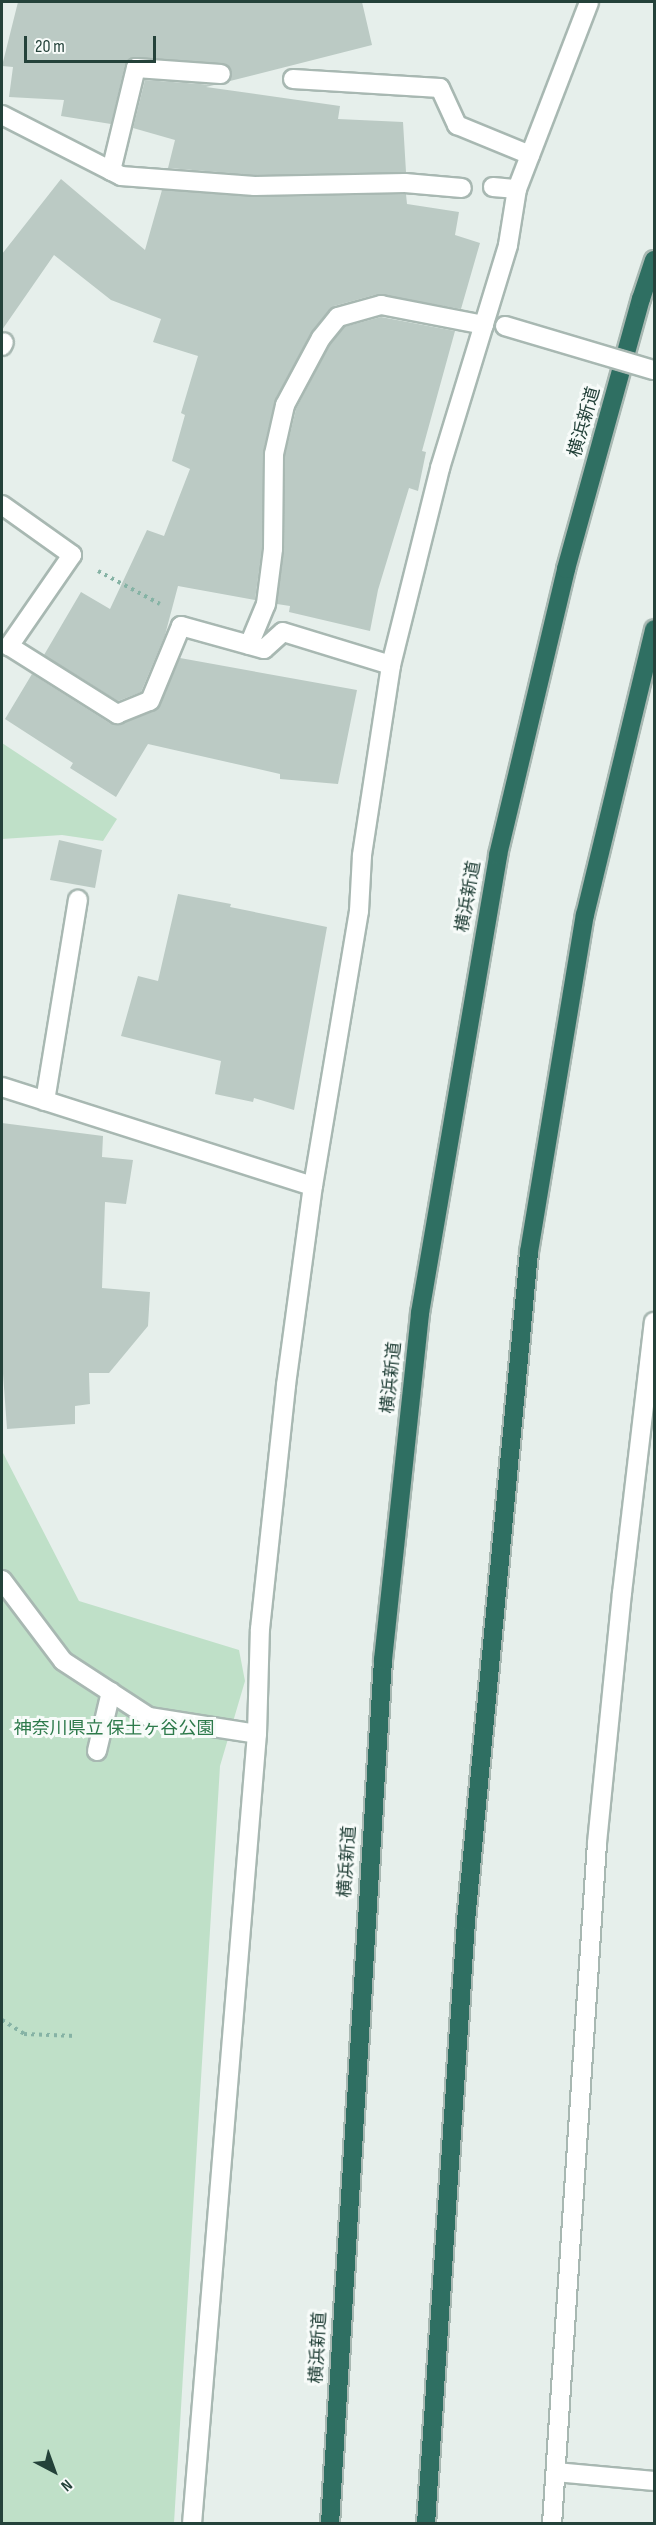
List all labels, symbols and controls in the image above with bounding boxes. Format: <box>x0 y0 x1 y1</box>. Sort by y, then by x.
scale bar <box>27 24 159 62</box>
text: 20 m <box>35 36 65 57</box>
street label: 横浜新道 <box>565 384 605 460</box>
street label: 横浜新道 <box>452 860 486 934</box>
street label: 横浜新道 <box>377 1341 407 1415</box>
park label: 神奈川県立 保土ヶ谷公園 <box>14 1718 214 1740</box>
street label: 横浜新道 <box>335 1825 361 1899</box>
street label: 横浜新道 <box>306 2311 332 2385</box>
north arrow <box>24 2441 84 2501</box>
text: N <box>57 2475 76 2495</box>

